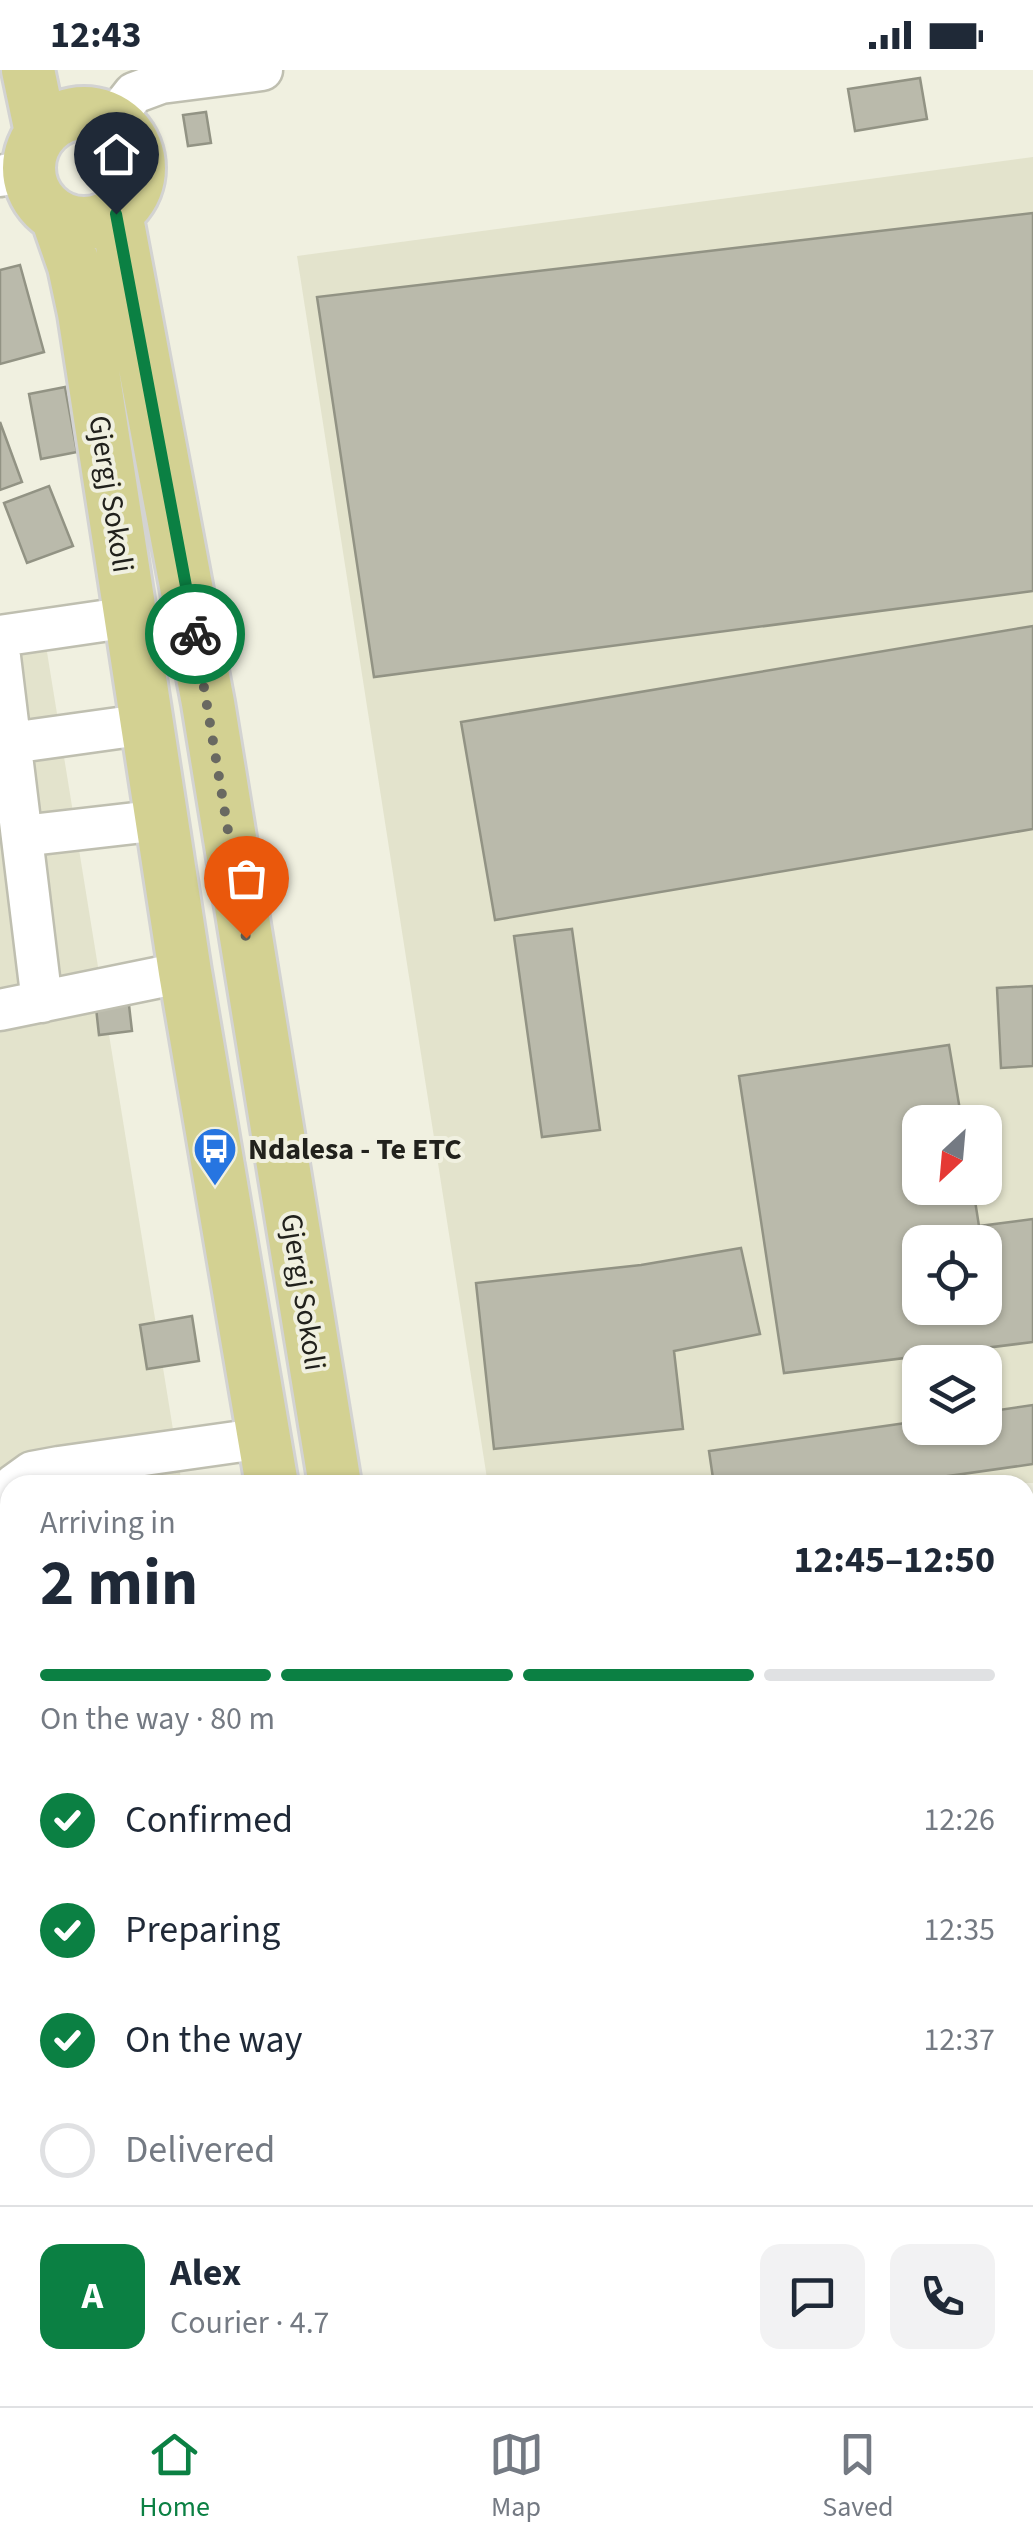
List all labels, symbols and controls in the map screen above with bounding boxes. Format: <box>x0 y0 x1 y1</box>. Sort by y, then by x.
text: 12:43 <box>50 8 142 62</box>
pin <box>74 112 159 215</box>
icon: home <box>89 127 144 182</box>
street label: Gjergj Sokoli <box>77 412 145 576</box>
courier <box>145 584 245 684</box>
icon: bike <box>168 607 223 662</box>
pin <box>204 836 289 939</box>
icon: bag <box>219 851 274 906</box>
north arrow <box>902 1105 1002 1205</box>
map controls <box>902 1105 1002 1445</box>
bus stop icon: Ndalesa - Te ETC <box>192 1126 238 1187</box>
place label: Ndalesa - Te ETC <box>248 1128 462 1171</box>
street label: Gjergj Sokoli <box>269 1210 337 1374</box>
button: locate <box>902 1225 1002 1325</box>
button: layers <box>902 1345 1002 1445</box>
text: Arriving in <box>40 1500 176 1546</box>
text: 12:45–12:50 <box>793 1533 995 1587</box>
text: 2 min <box>40 1537 198 1630</box>
text: On the way · 80 m <box>40 1696 275 1742</box>
icon: check <box>40 1793 95 1848</box>
text: Confirmed <box>125 1793 293 1847</box>
text: 12:26 <box>923 1797 995 1843</box>
icon: check <box>40 1903 95 1958</box>
text: Preparing <box>125 1903 280 1957</box>
text: 12:35 <box>923 1907 995 1953</box>
icon: check <box>40 2013 95 2068</box>
text: On the way <box>125 2013 302 2067</box>
text: 12:37 <box>923 2017 995 2063</box>
text: Delivered <box>125 2123 275 2177</box>
button: chat <box>760 2244 865 2349</box>
button: phone <box>890 2244 995 2349</box>
text: Alex <box>170 2246 241 2300</box>
text: A <box>82 2269 103 2323</box>
text: Courier · 4.7 <box>170 2300 330 2346</box>
tab: Home <box>139 2427 210 2527</box>
tab: Map <box>489 2427 544 2527</box>
tab: Saved <box>822 2427 894 2527</box>

